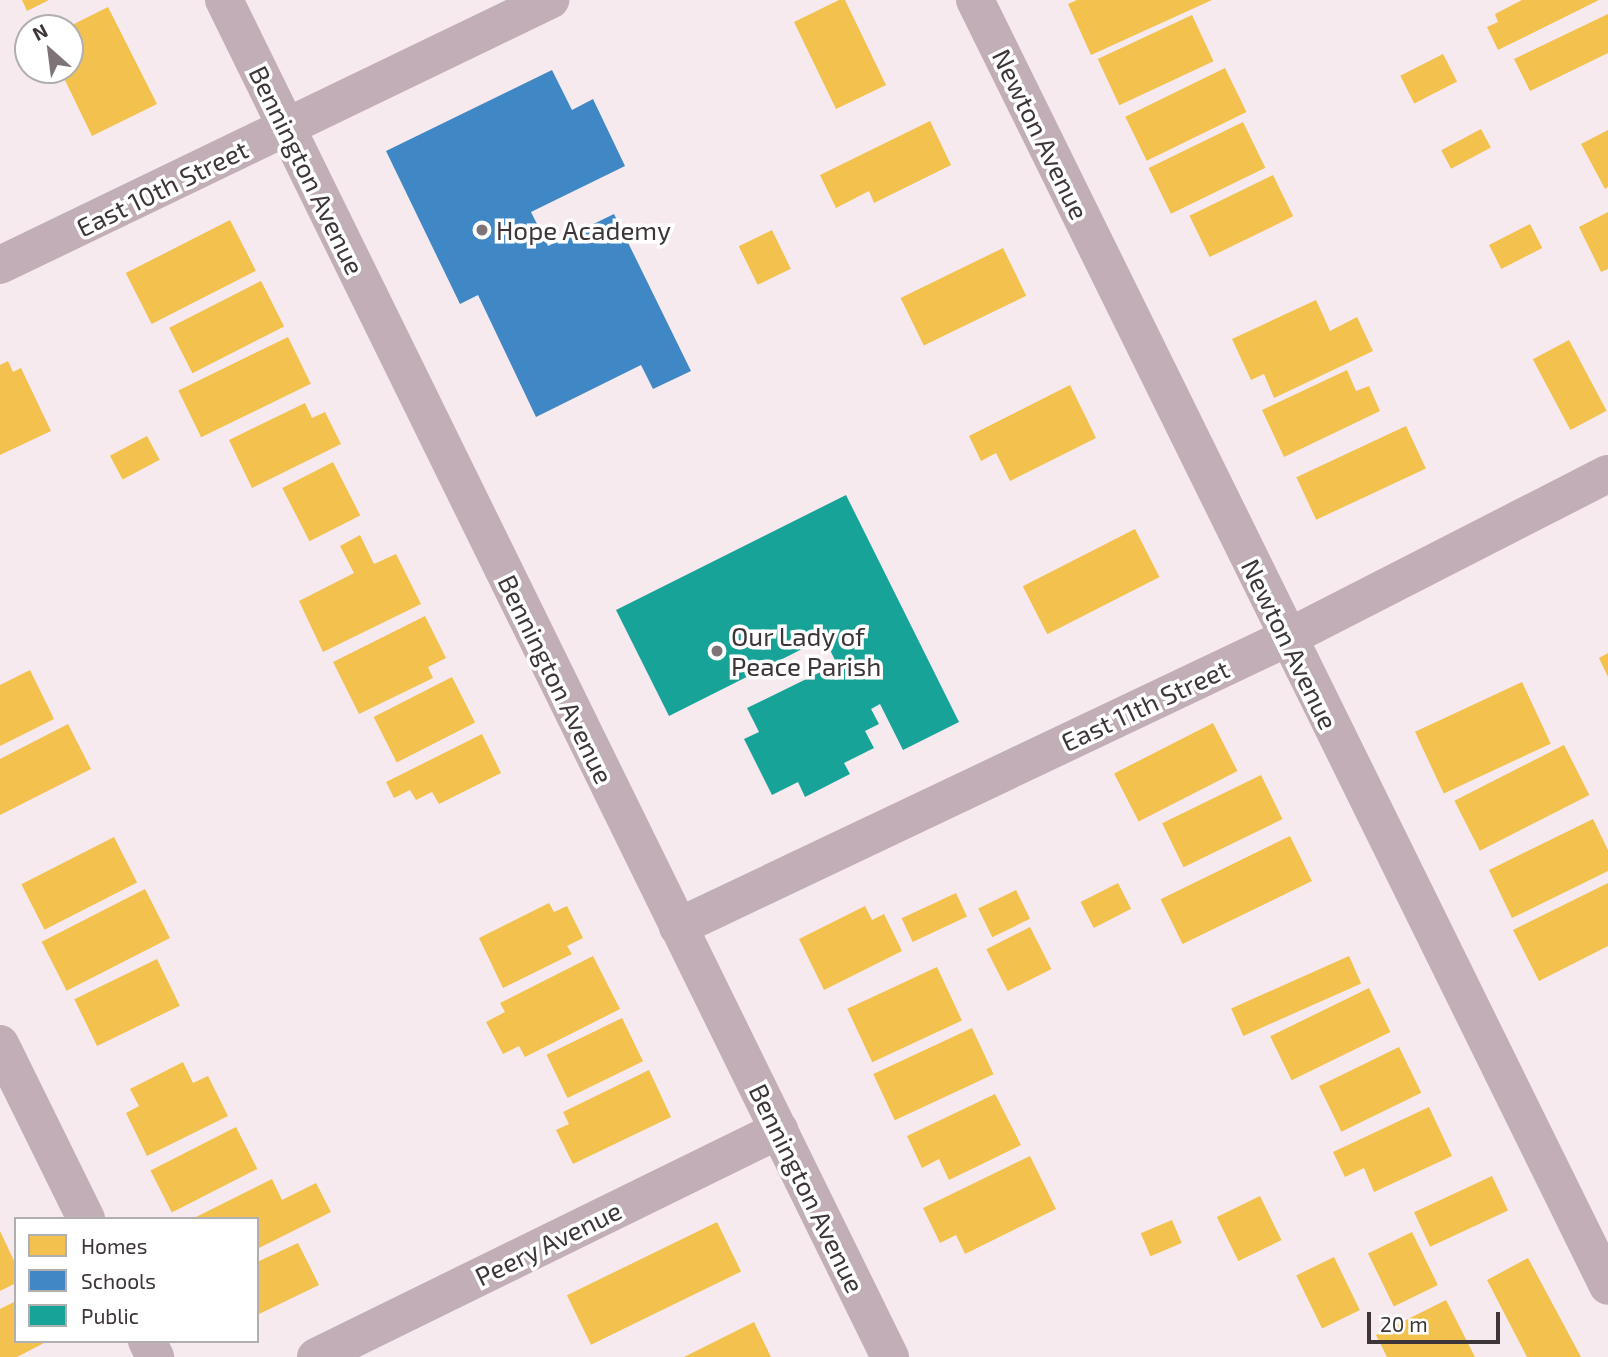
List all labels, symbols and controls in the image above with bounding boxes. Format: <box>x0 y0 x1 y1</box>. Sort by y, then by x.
north arrow <box>14 14 84 84</box>
text: N <box>28 18 51 45</box>
street label: Newton Avenue <box>986 43 1096 225</box>
street label: Bennington Avenue <box>243 60 371 280</box>
street label: East 10th Street <box>71 133 253 243</box>
place label: Hope Academy <box>496 214 672 246</box>
marker: Hope Academy <box>474 222 490 238</box>
street label: Newton Avenue <box>1235 553 1345 735</box>
street label: Bennington Avenue <box>492 569 620 789</box>
place label: Our Lady of Peace Parish <box>731 620 881 682</box>
marker: Our Lady of Peace Parish <box>709 643 725 659</box>
street label: East 11th Street <box>1056 653 1234 757</box>
street label: Bennington Avenue <box>743 1078 871 1298</box>
street label: Peery Avenue <box>469 1194 627 1292</box>
legend <box>14 1217 259 1343</box>
text: Homes <box>81 1233 147 1258</box>
text: Schools <box>81 1268 156 1293</box>
scale bar <box>1370 1298 1503 1342</box>
text: Public <box>81 1303 139 1328</box>
text: 20 m <box>1380 1311 1428 1336</box>

